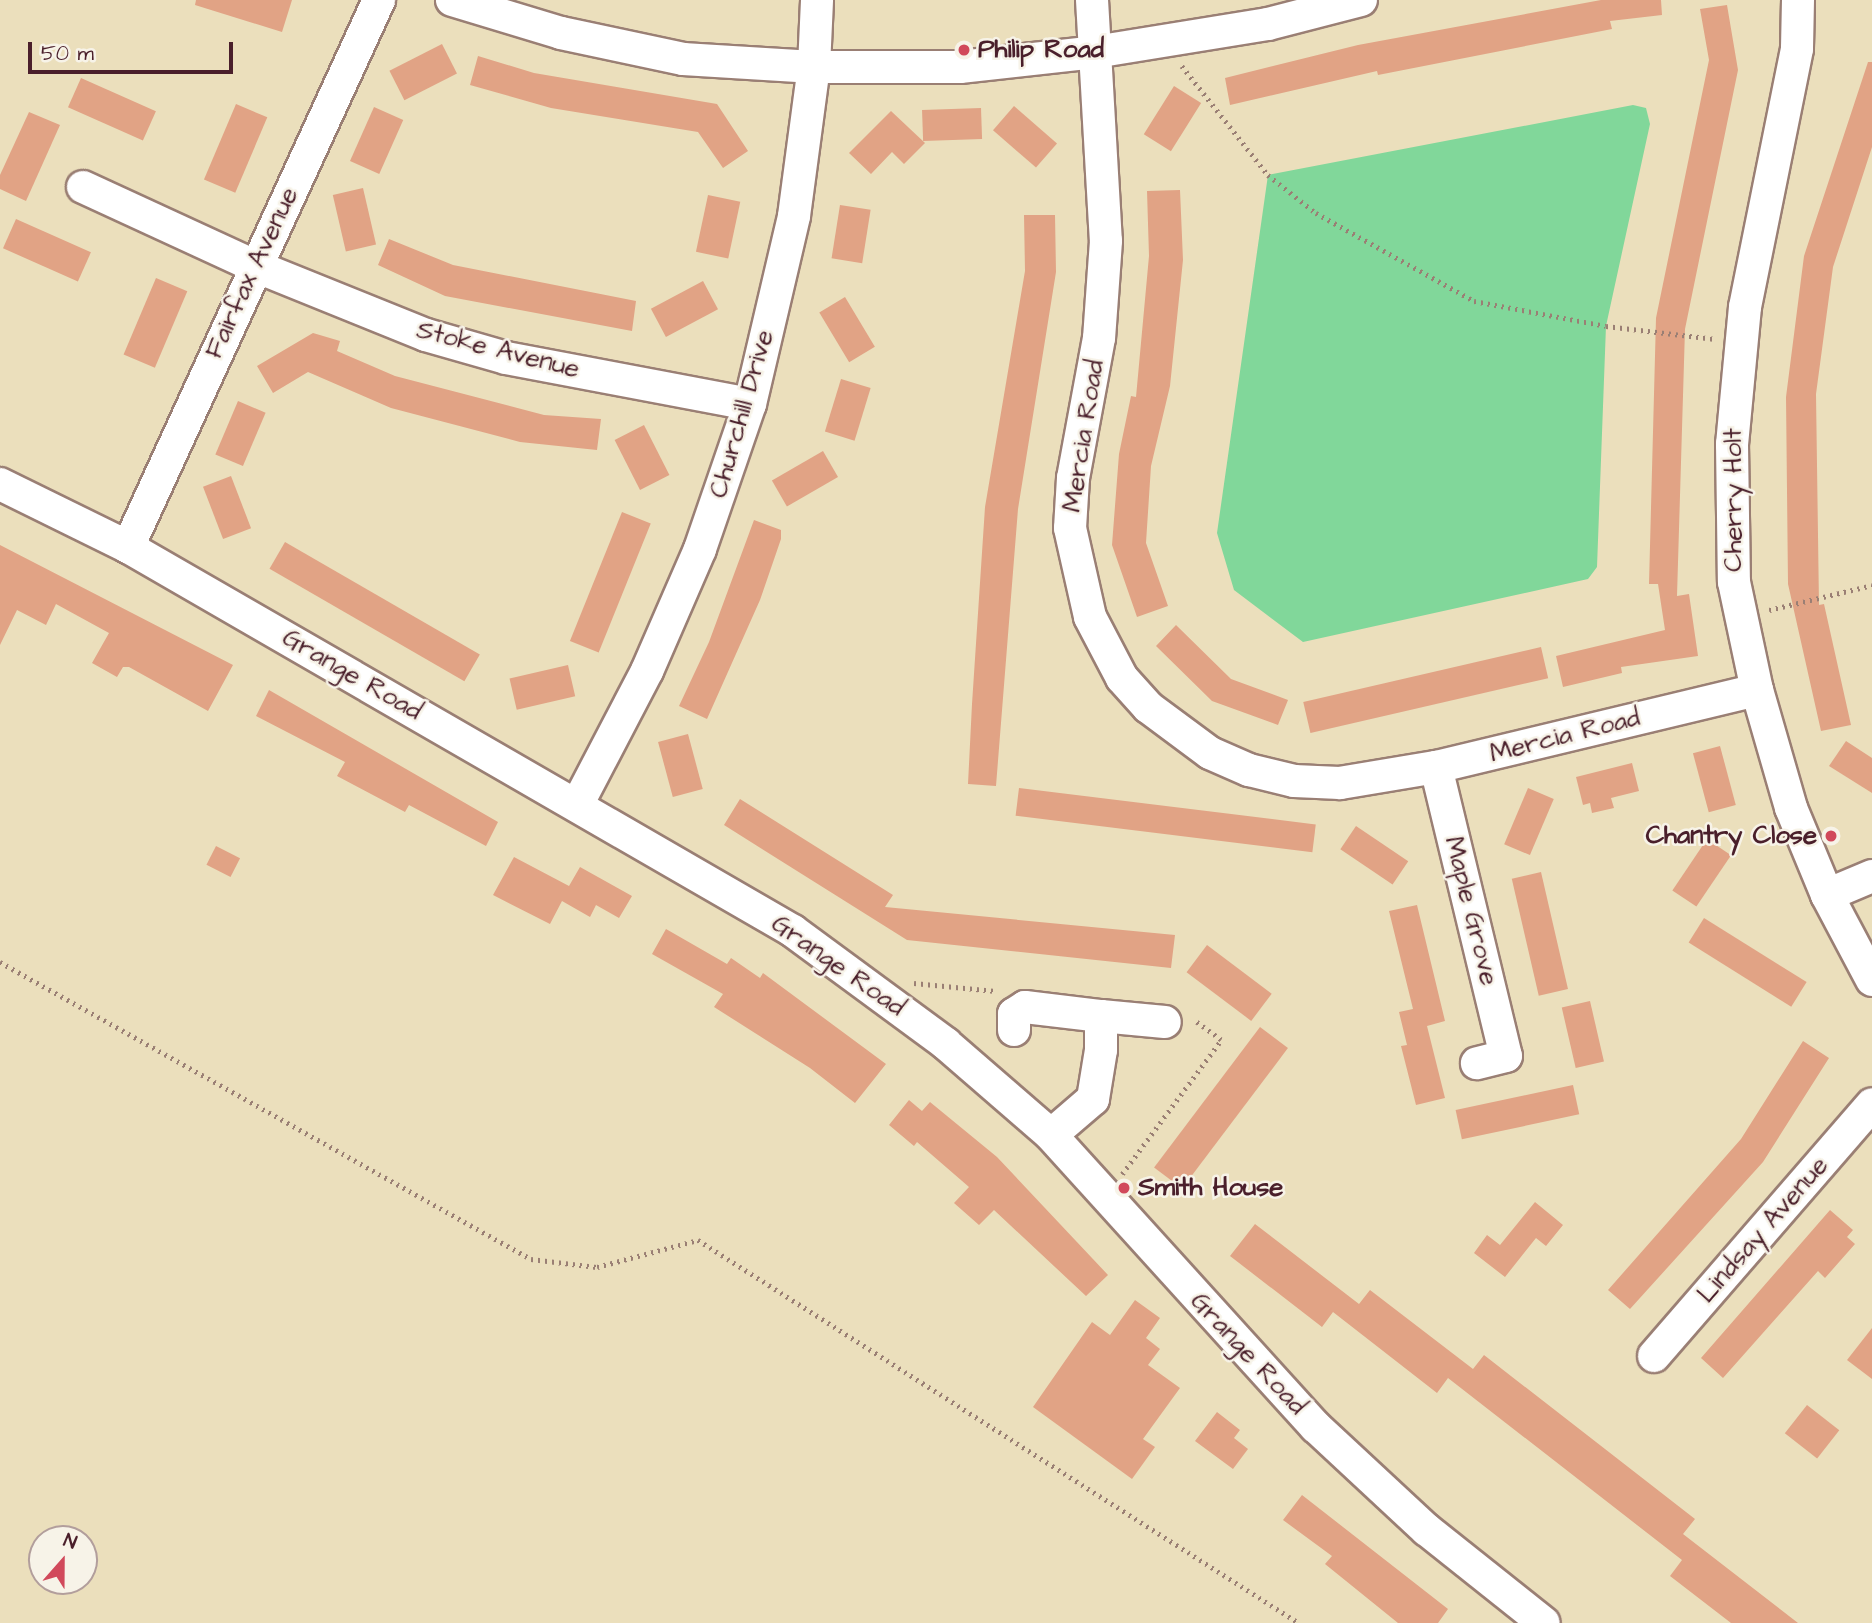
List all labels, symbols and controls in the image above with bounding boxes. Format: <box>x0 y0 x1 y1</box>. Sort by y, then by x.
scale bar <box>32 28 236 72</box>
place label: Philip Road <box>978 34 1104 66</box>
text: 50 m <box>41 39 94 68</box>
marker: Philip Road <box>956 42 972 58</box>
street label: Fairfax Avenue <box>199 182 305 364</box>
street label: Stoke Avenue <box>413 315 583 385</box>
street label: Churchill Drive <box>703 326 781 502</box>
street label: Mercia Road <box>1057 358 1111 514</box>
street label: Cherry Holt <box>1718 428 1750 572</box>
street label: Grange Road <box>277 622 427 728</box>
street label: Mercia Road <box>1487 702 1643 770</box>
place label: Chantry Close <box>1646 820 1817 852</box>
marker: Chantry Close <box>1823 828 1839 844</box>
street label: Maple Grove <box>1437 833 1505 989</box>
street label: Grange Road <box>765 908 911 1024</box>
street label: Lindsay Avenue <box>1691 1150 1835 1310</box>
place label: Smith House <box>1138 1172 1283 1204</box>
marker: Smith House <box>1116 1180 1132 1196</box>
street label: Grange Road <box>1183 1286 1313 1422</box>
north arrow <box>28 1525 98 1595</box>
text: N <box>60 1527 80 1557</box>

